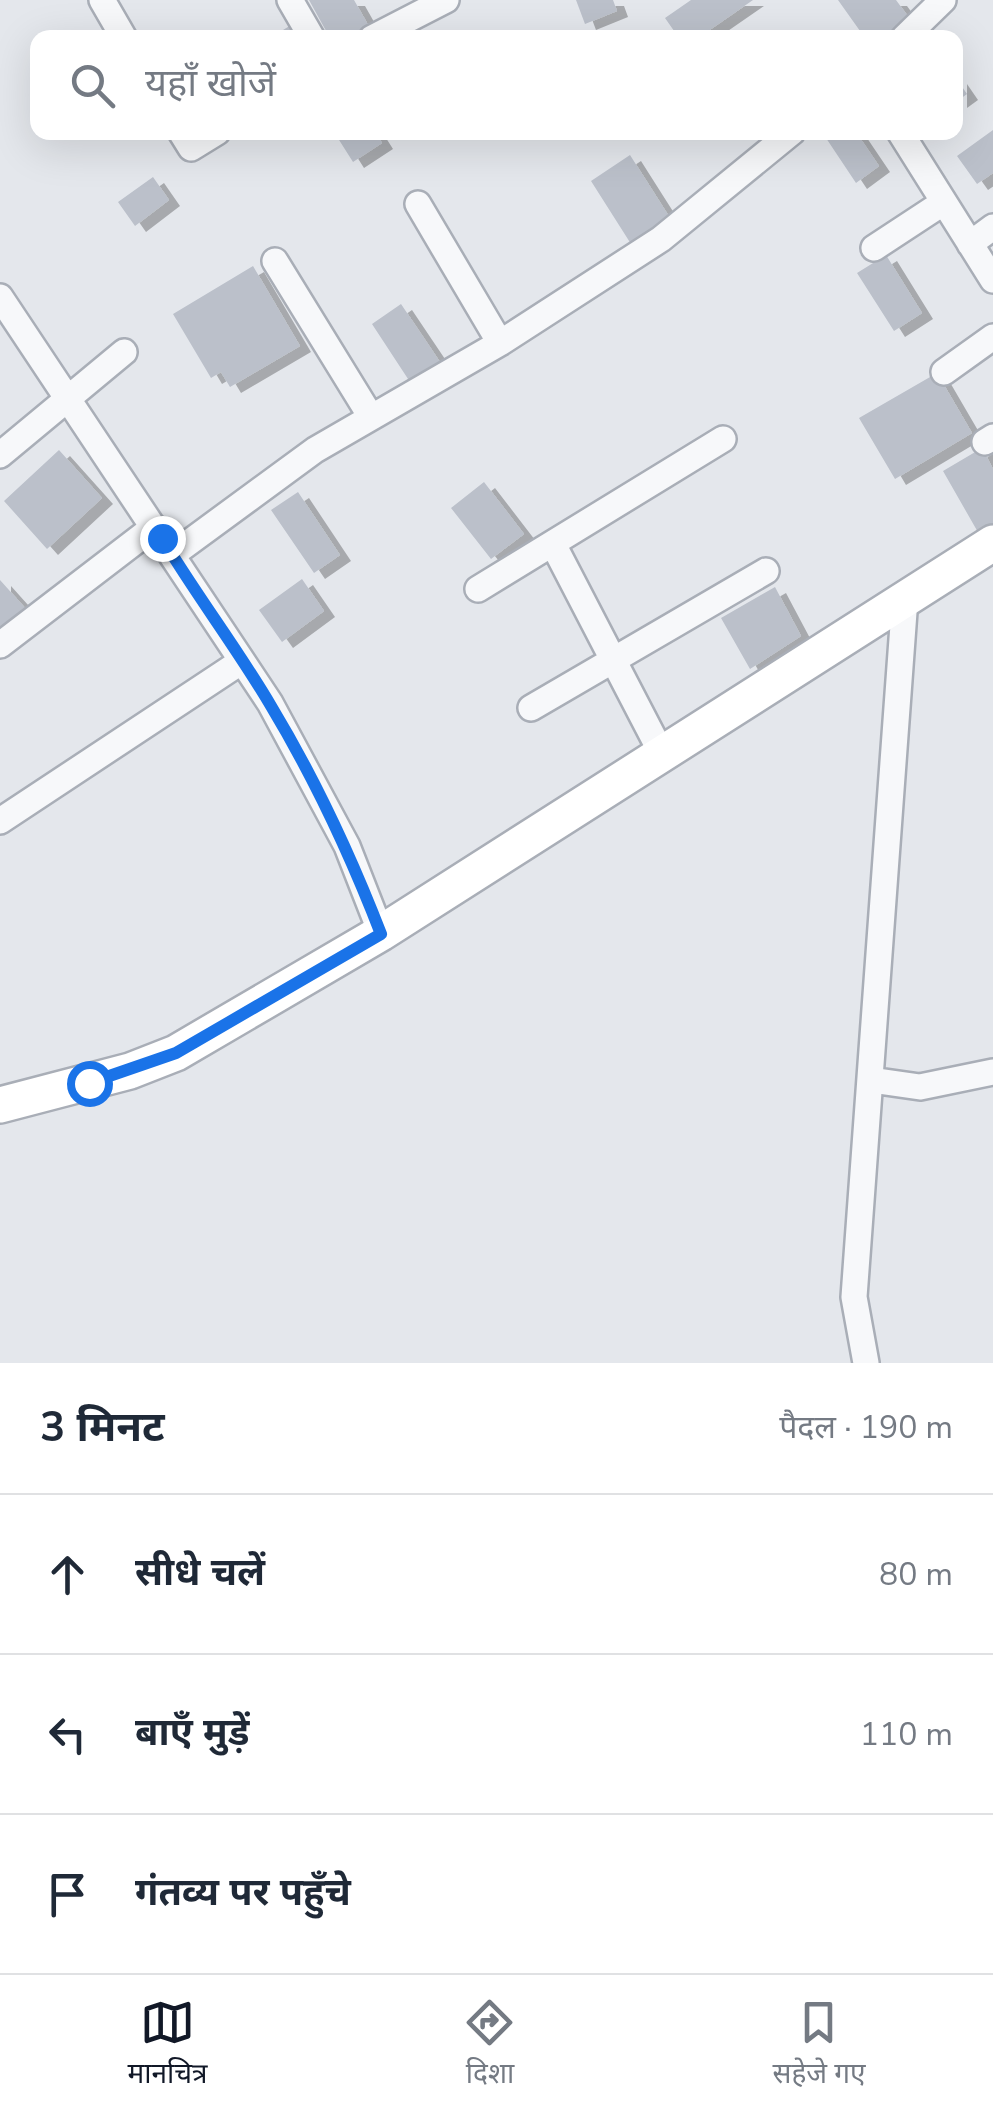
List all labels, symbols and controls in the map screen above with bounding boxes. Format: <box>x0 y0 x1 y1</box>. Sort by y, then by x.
search box <box>30 30 963 140</box>
icon: search <box>65 58 120 113</box>
text: यहाँ खोजें <box>145 58 276 109</box>
route end <box>140 516 186 562</box>
route start <box>67 1061 113 1107</box>
text: 3 मिनट <box>40 1399 165 1456</box>
text: पैदल · 190 m <box>779 1406 953 1449</box>
icon: ahead <box>40 1547 95 1602</box>
text: सीधे चलें <box>135 1547 265 1598</box>
text: 80 m <box>879 1553 953 1596</box>
icon: left <box>40 1707 95 1762</box>
text: बाएँ मुड़ें <box>135 1707 249 1758</box>
text: 110 m <box>860 1713 953 1756</box>
icon: arrive <box>40 1867 95 1922</box>
text: गंतव्य पर पहुँचे <box>135 1867 351 1918</box>
tab: मानचित्र <box>127 1995 208 2094</box>
tab: दिशा <box>462 1995 517 2094</box>
tab: सहेजे गए <box>772 1995 865 2094</box>

